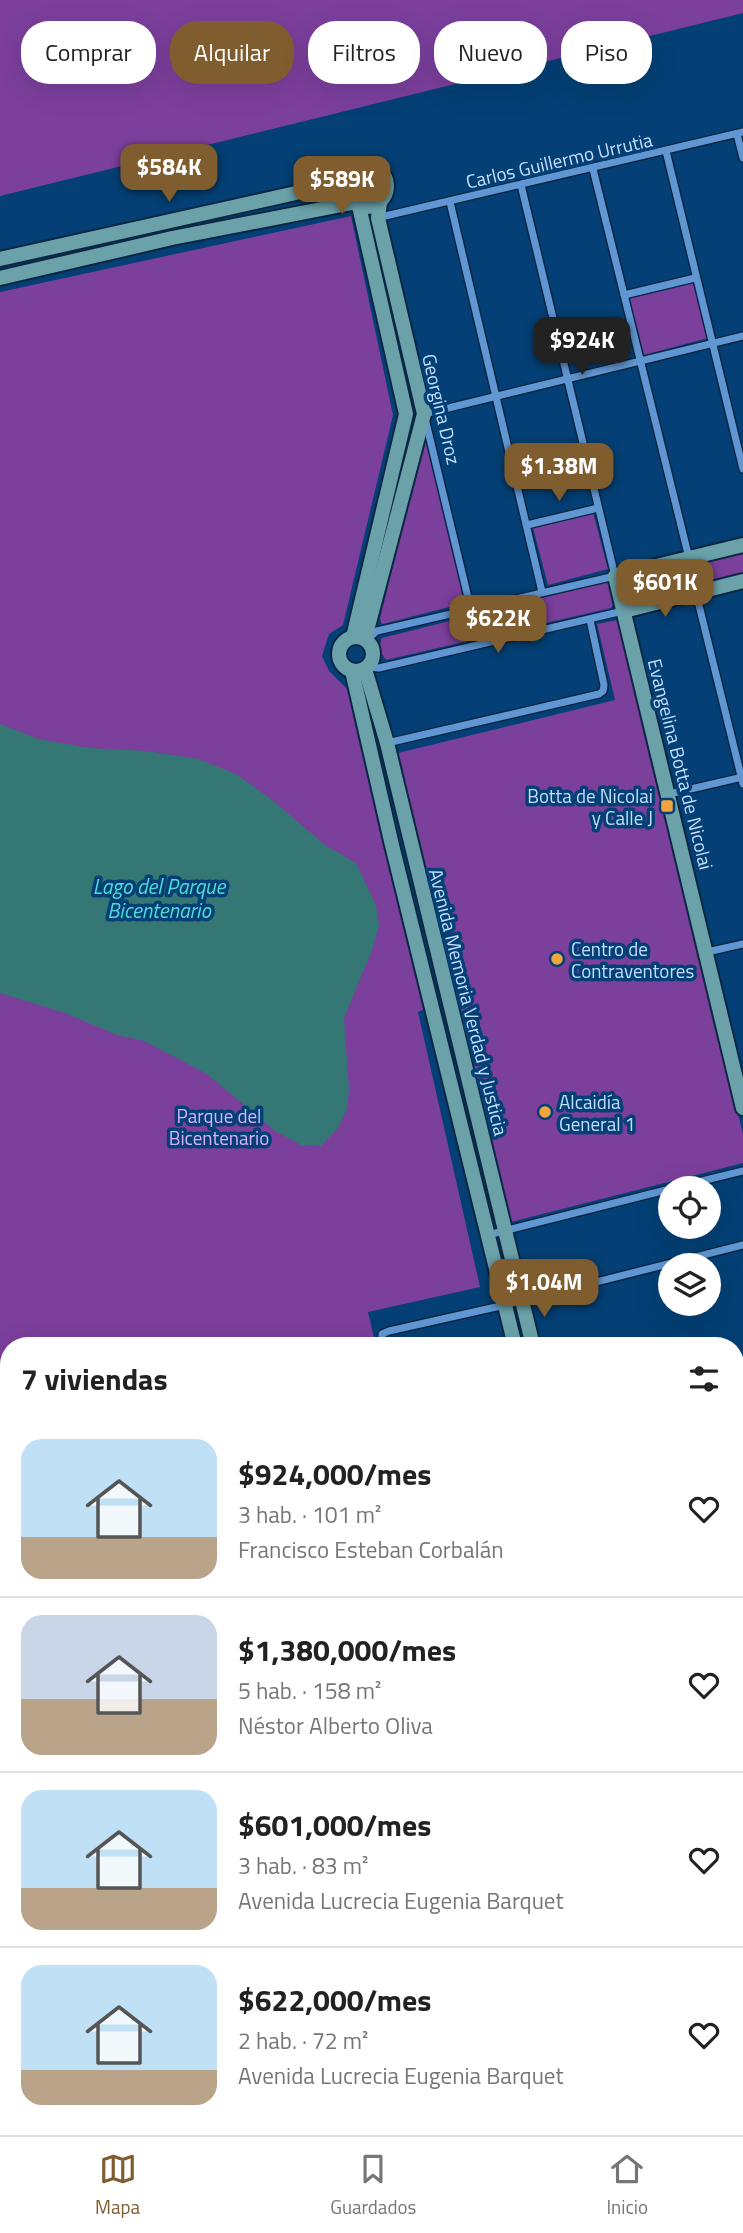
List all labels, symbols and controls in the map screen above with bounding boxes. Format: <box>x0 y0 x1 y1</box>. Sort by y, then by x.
chip: Comprar <box>21 21 156 84</box>
chip: Alquilar <box>170 21 294 84</box>
chip: Filtros <box>308 21 420 84</box>
chip: Nuevo <box>434 21 547 84</box>
chip: Piso <box>561 21 652 84</box>
street label: Carlos Guillermo Urrutia <box>463 124 656 196</box>
pin: $584K <box>120 144 218 204</box>
text: $584K <box>136 149 202 184</box>
pin: $589K <box>293 156 391 216</box>
text: $589K <box>309 161 375 196</box>
pin: $924K <box>533 318 631 377</box>
text: $924K <box>549 322 615 357</box>
street label: Georgina Droz <box>415 351 469 467</box>
pin: $1.38M <box>502 444 616 503</box>
text: $1.38M <box>520 448 598 483</box>
pin: $601K <box>616 560 714 619</box>
text: $601K <box>632 564 698 599</box>
pin: $622K <box>449 596 547 655</box>
text: $622K <box>465 600 531 635</box>
street label: Evangelina Botta de Nicolai <box>641 655 721 873</box>
place label: Botta de Nicolai y Calle J <box>527 781 653 832</box>
marker: Botta de Nicolai y Calle J <box>659 798 675 814</box>
street label: Avenida Memoria Verdad y Justicia <box>422 865 516 1139</box>
water label: Lago del Parque Bicentenario <box>93 870 227 926</box>
place label: Centro de Contraventores <box>571 934 694 985</box>
marker: Centro de Contraventores <box>549 951 565 967</box>
place label: Alcaidía General 1 <box>559 1087 635 1138</box>
park label: Parque del Bicentenario <box>169 1101 269 1152</box>
marker: Alcaidía General 1 <box>537 1104 553 1120</box>
map controls <box>658 1176 721 1316</box>
button: locate <box>658 1176 721 1239</box>
button: layers <box>658 1253 721 1316</box>
pin: $1.04M <box>487 1260 601 1319</box>
text: $1.04M <box>505 1264 583 1299</box>
text: 7 viviendas <box>21 1356 168 1402</box>
icon: filters <box>685 1360 723 1398</box>
text: $924,000/mes <box>238 1451 431 1497</box>
icon: home <box>77 1467 161 1551</box>
icon: heart <box>685 1490 723 1528</box>
text: 3 hab. · 101 m² <box>238 1497 381 1532</box>
text: Francisco Esteban Corbalán <box>238 1532 504 1567</box>
text: $1,380,000/mes <box>238 1627 456 1673</box>
icon: home <box>77 1643 161 1727</box>
icon: heart <box>685 1666 723 1704</box>
text: 5 hab. · 158 m² <box>238 1673 381 1708</box>
text: Néstor Alberto Oliva <box>238 1708 433 1743</box>
text: $601,000/mes <box>238 1802 431 1848</box>
icon: home <box>77 1818 161 1902</box>
icon: heart <box>685 1841 723 1879</box>
text: 3 hab. · 83 m² <box>238 1848 368 1883</box>
text: Avenida Lucrecia Eugenia Barquet <box>238 1883 563 1918</box>
text: $622,000/mes <box>238 1977 431 2023</box>
icon: home <box>77 1993 161 2077</box>
icon: heart <box>685 2016 723 2054</box>
text: 2 hab. · 72 m² <box>238 2023 368 2058</box>
text: Avenida Lucrecia Eugenia Barquet <box>238 2058 563 2093</box>
tab: Mapa <box>95 2150 140 2221</box>
tab: Guardados <box>330 2150 416 2221</box>
tab: Inicio <box>606 2150 648 2221</box>

